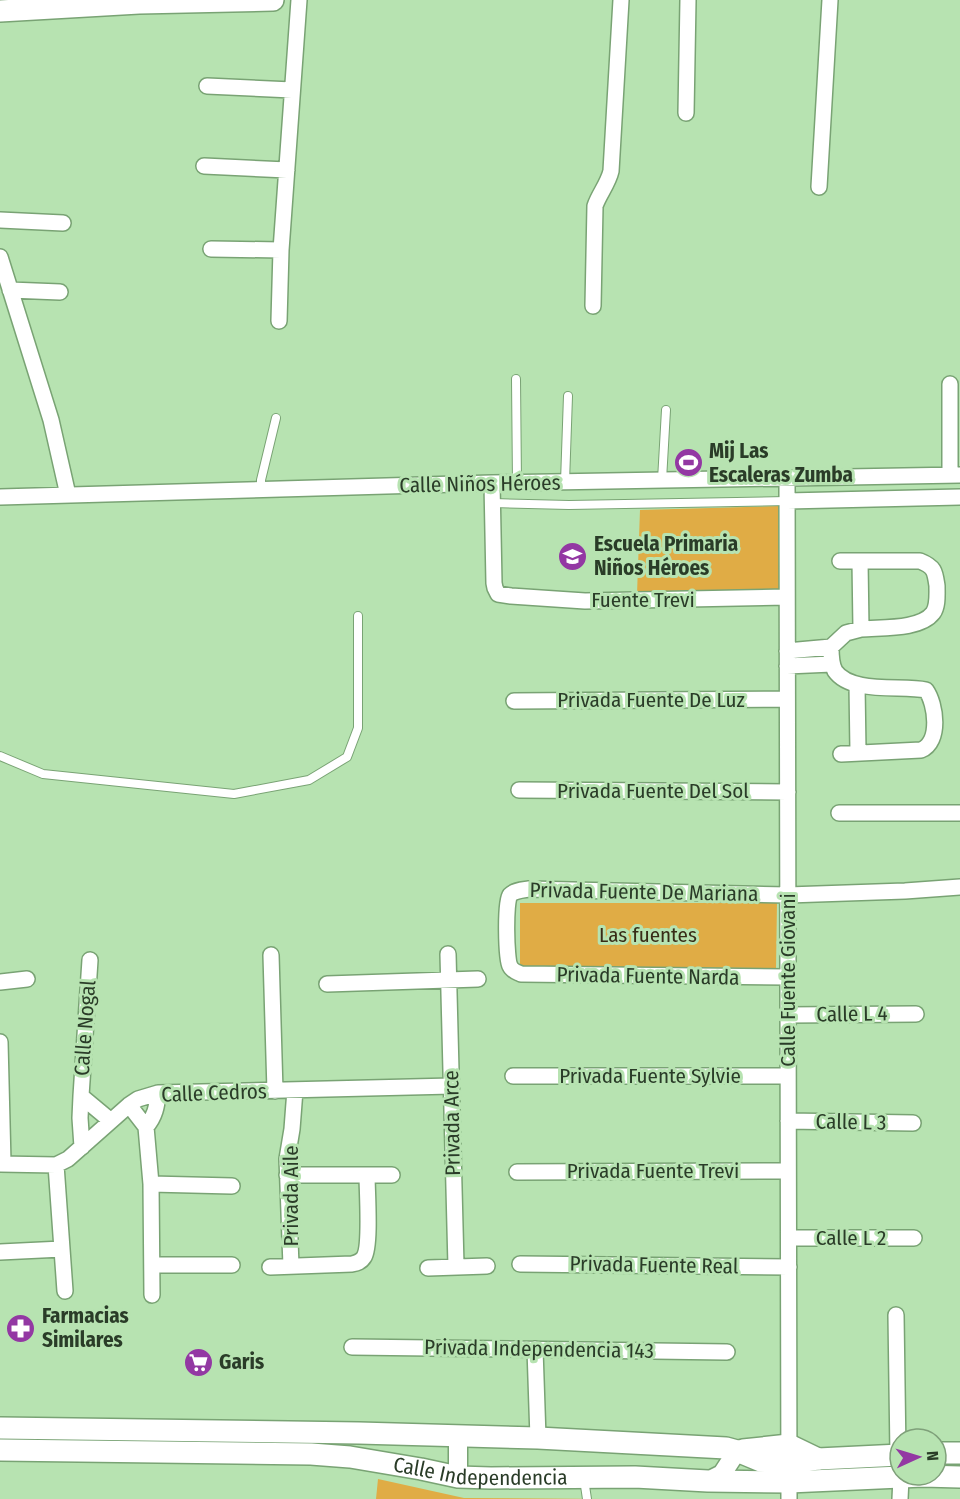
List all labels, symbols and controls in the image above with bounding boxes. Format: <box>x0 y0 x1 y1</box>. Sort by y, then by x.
place label: Mij Las Escaleras Zumba <box>709 438 853 488</box>
sports icon: Mij Las Escaleras Zumba <box>672 447 704 479</box>
street label: Calle Niños Héroes <box>399 470 561 498</box>
place label: Escuela Primaria Niños Héroes <box>594 531 738 581</box>
school or university icon: Escuela Primaria Niños Héroes <box>557 540 589 572</box>
street label: Fuente Trevi <box>591 587 695 613</box>
street label: Privada Fuente De Luz <box>557 687 745 713</box>
street label: Privada Fuente Del Sol <box>557 778 749 804</box>
street label: Privada Fuente De Mariana <box>529 877 759 907</box>
street label: Calle Fuente Giovani <box>775 893 801 1067</box>
park label: Las fuentes <box>599 922 697 948</box>
street label: Privada Fuente Narda <box>556 961 740 991</box>
street label: Calle Nogal <box>69 979 101 1077</box>
street label: Calle L 4 <box>816 1000 888 1028</box>
street label: Privada Fuente Sylvie <box>559 1063 741 1089</box>
street label: Privada Arce <box>438 1070 466 1176</box>
street label: Calle Cedros <box>161 1078 267 1108</box>
street label: Calle L 3 <box>816 1108 886 1136</box>
street label: Privada Aile <box>278 1145 304 1247</box>
street label: Privada Fuente Trevi <box>567 1158 739 1184</box>
street label: Calle L 2 <box>816 1225 886 1251</box>
street label: Privada Fuente Real <box>569 1251 739 1279</box>
place label: Farmacias Similares <box>42 1303 129 1353</box>
pharmacy icon: Farmacias Similares <box>5 1312 37 1344</box>
street label: Privada Independencia 143 <box>424 1334 654 1364</box>
supermarket icon: Garis <box>182 1346 214 1378</box>
place label: Garis <box>219 1349 264 1375</box>
north arrow <box>888 1427 948 1487</box>
text: N <box>923 1451 942 1461</box>
street label: Calle Independencia <box>392 1452 568 1491</box>

